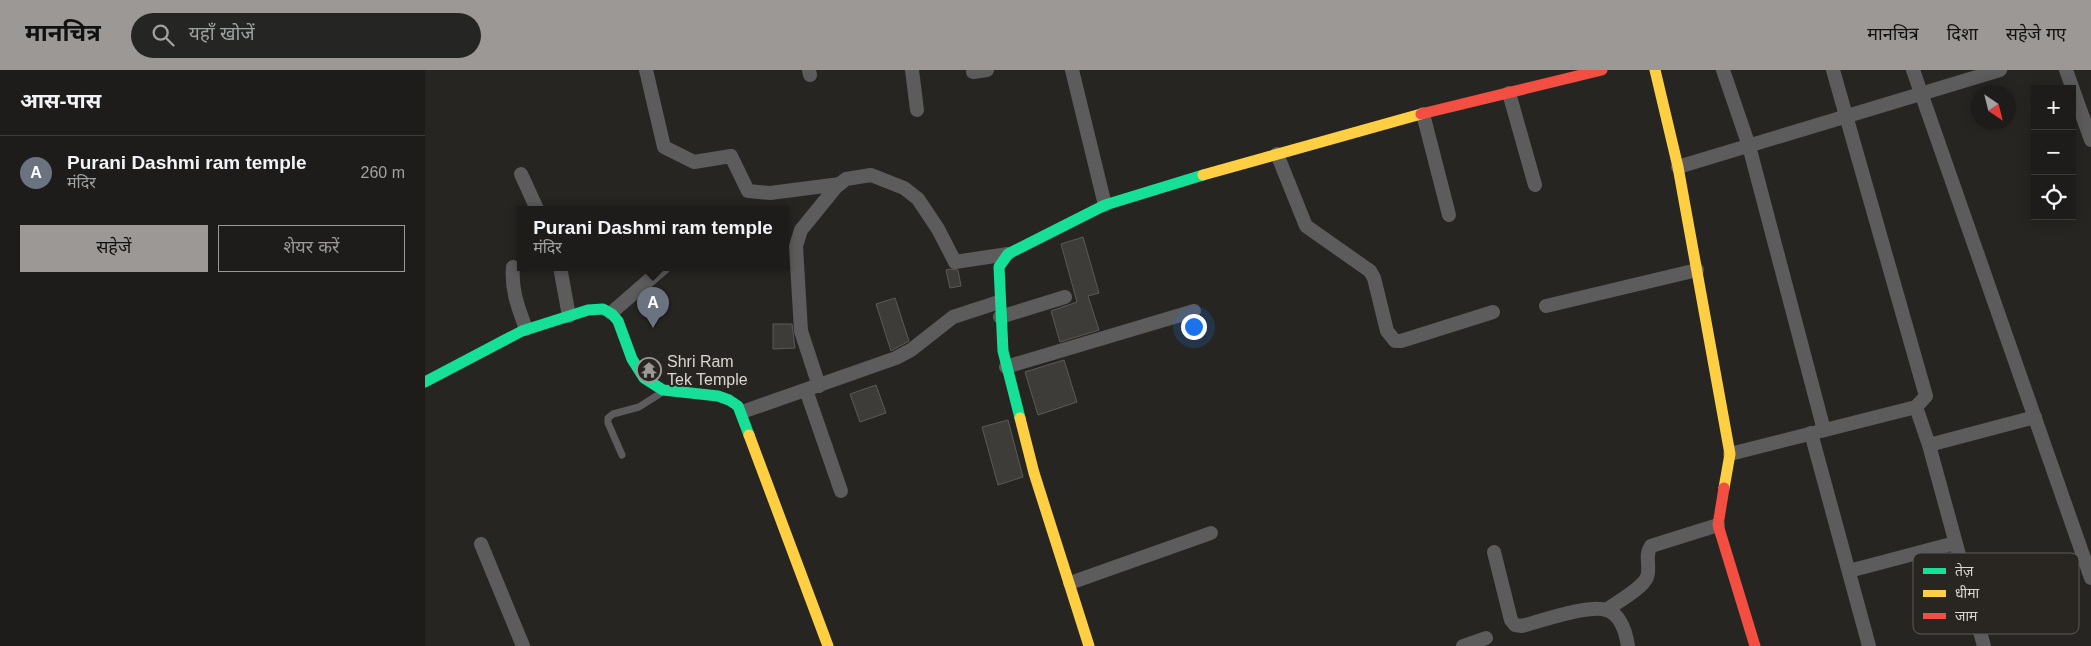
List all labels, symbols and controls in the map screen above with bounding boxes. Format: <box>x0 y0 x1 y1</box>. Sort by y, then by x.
search box <box>131 13 481 58</box>
text: मानचित्र <box>25 19 101 46</box>
icon: search <box>149 21 177 49</box>
text: यहाँ खोजें <box>189 23 255 44</box>
text: मानचित्र <box>1867 24 1919 44</box>
text: दिशा <box>1947 24 1978 44</box>
text: सहेजे गए <box>2006 24 2066 44</box>
north arrow <box>1971 85 2016 130</box>
map controls <box>2031 85 2076 220</box>
button: + <box>2031 85 2076 130</box>
text: आस-पास <box>20 89 101 112</box>
button: − <box>2031 130 2076 175</box>
text: Purani Dashmi ram temple <box>67 152 307 173</box>
text: A <box>30 164 42 181</box>
text: 260 m <box>361 164 405 181</box>
text: मंदिर <box>67 174 96 191</box>
button: locate <box>2031 175 2076 220</box>
popup <box>517 206 789 271</box>
text: Purani Dashmi ram temple <box>533 217 773 238</box>
button: सहेजें <box>20 225 208 272</box>
button: शेयर करें <box>218 225 405 272</box>
text: मंदिर <box>533 239 562 256</box>
pin: A <box>637 287 669 328</box>
your location <box>1181 314 1207 340</box>
place label: Shri Ram Tek Temple <box>667 353 748 388</box>
temple icon: Shri Ram Tek Temple <box>636 357 662 383</box>
legend <box>1913 553 2079 634</box>
text: तेज़ <box>1955 562 1974 579</box>
text: धीमा <box>1955 585 1980 601</box>
text: जाम <box>1955 608 1978 624</box>

